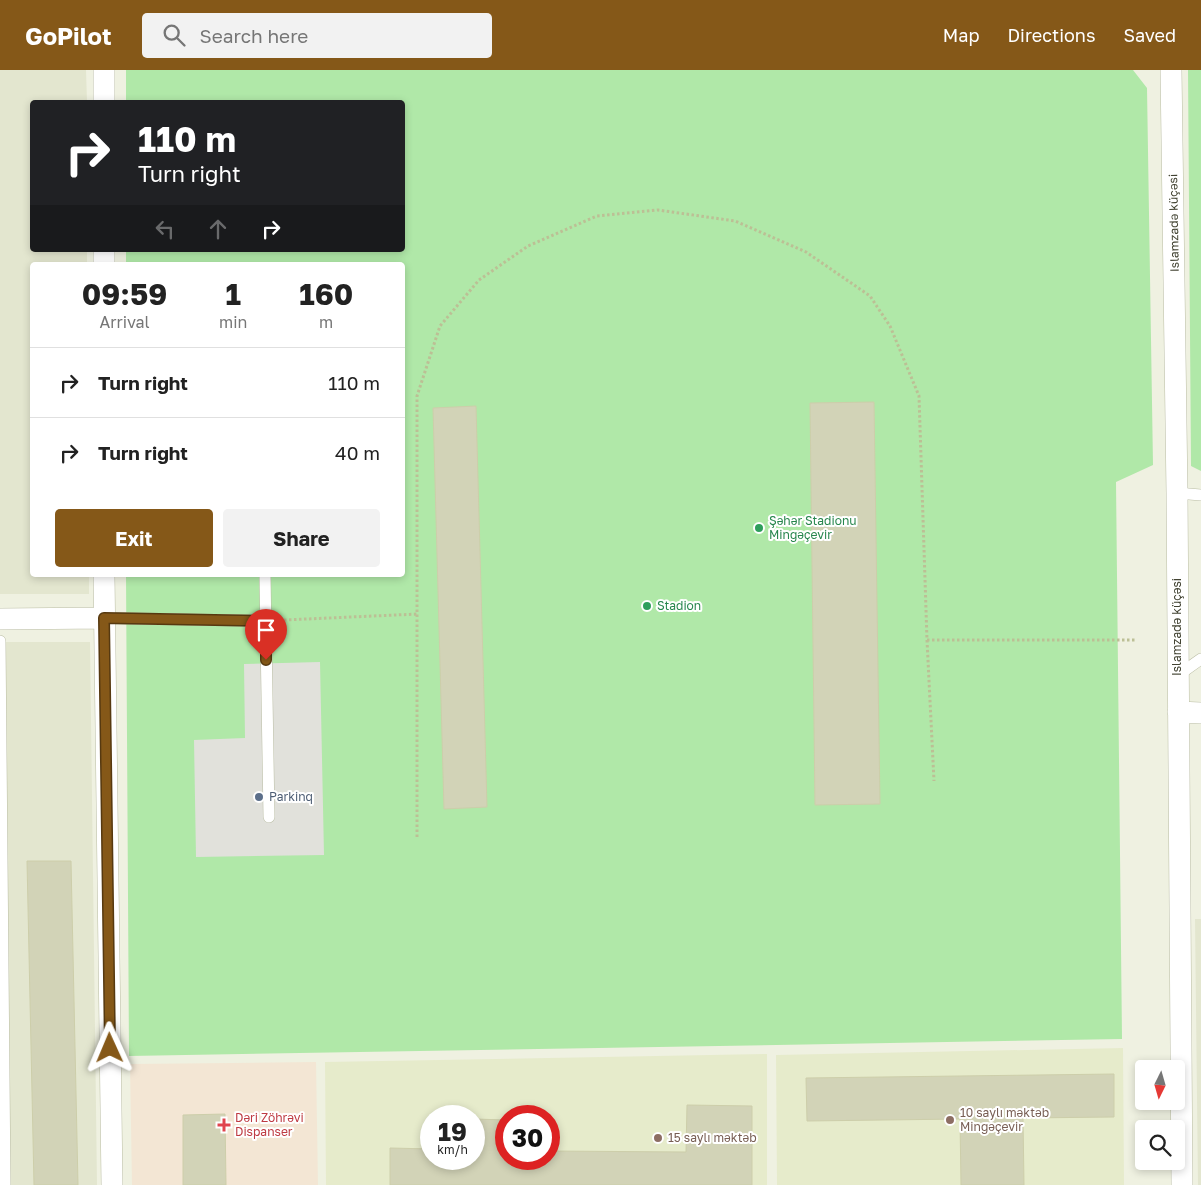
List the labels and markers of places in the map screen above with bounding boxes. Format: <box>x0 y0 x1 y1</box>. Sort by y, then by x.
place label: Şəhər Stadionu Mingəçevir <box>769 513 857 542</box>
marker: Şəhər Stadionu Mingəçevir <box>753 522 765 534</box>
place label: Stadion <box>657 598 701 613</box>
marker: Stadion <box>641 600 653 612</box>
pin <box>245 609 287 660</box>
place label: Parkinq <box>269 789 313 804</box>
marker: Parkinq <box>253 791 265 803</box>
place label: 10 saylı məktəb Mingəçevir <box>960 1105 1049 1134</box>
place label: Dəri Zöhrəvi Dispanser <box>235 1110 304 1139</box>
marker: 10 saylı məktəb Mingəçevir <box>944 1114 956 1126</box>
marker: Dəri Zöhrəvi Dispanser <box>217 1118 231 1132</box>
place label: 15 saylı məktəb <box>668 1130 757 1145</box>
marker: 15 saylı məktəb <box>652 1132 664 1144</box>

